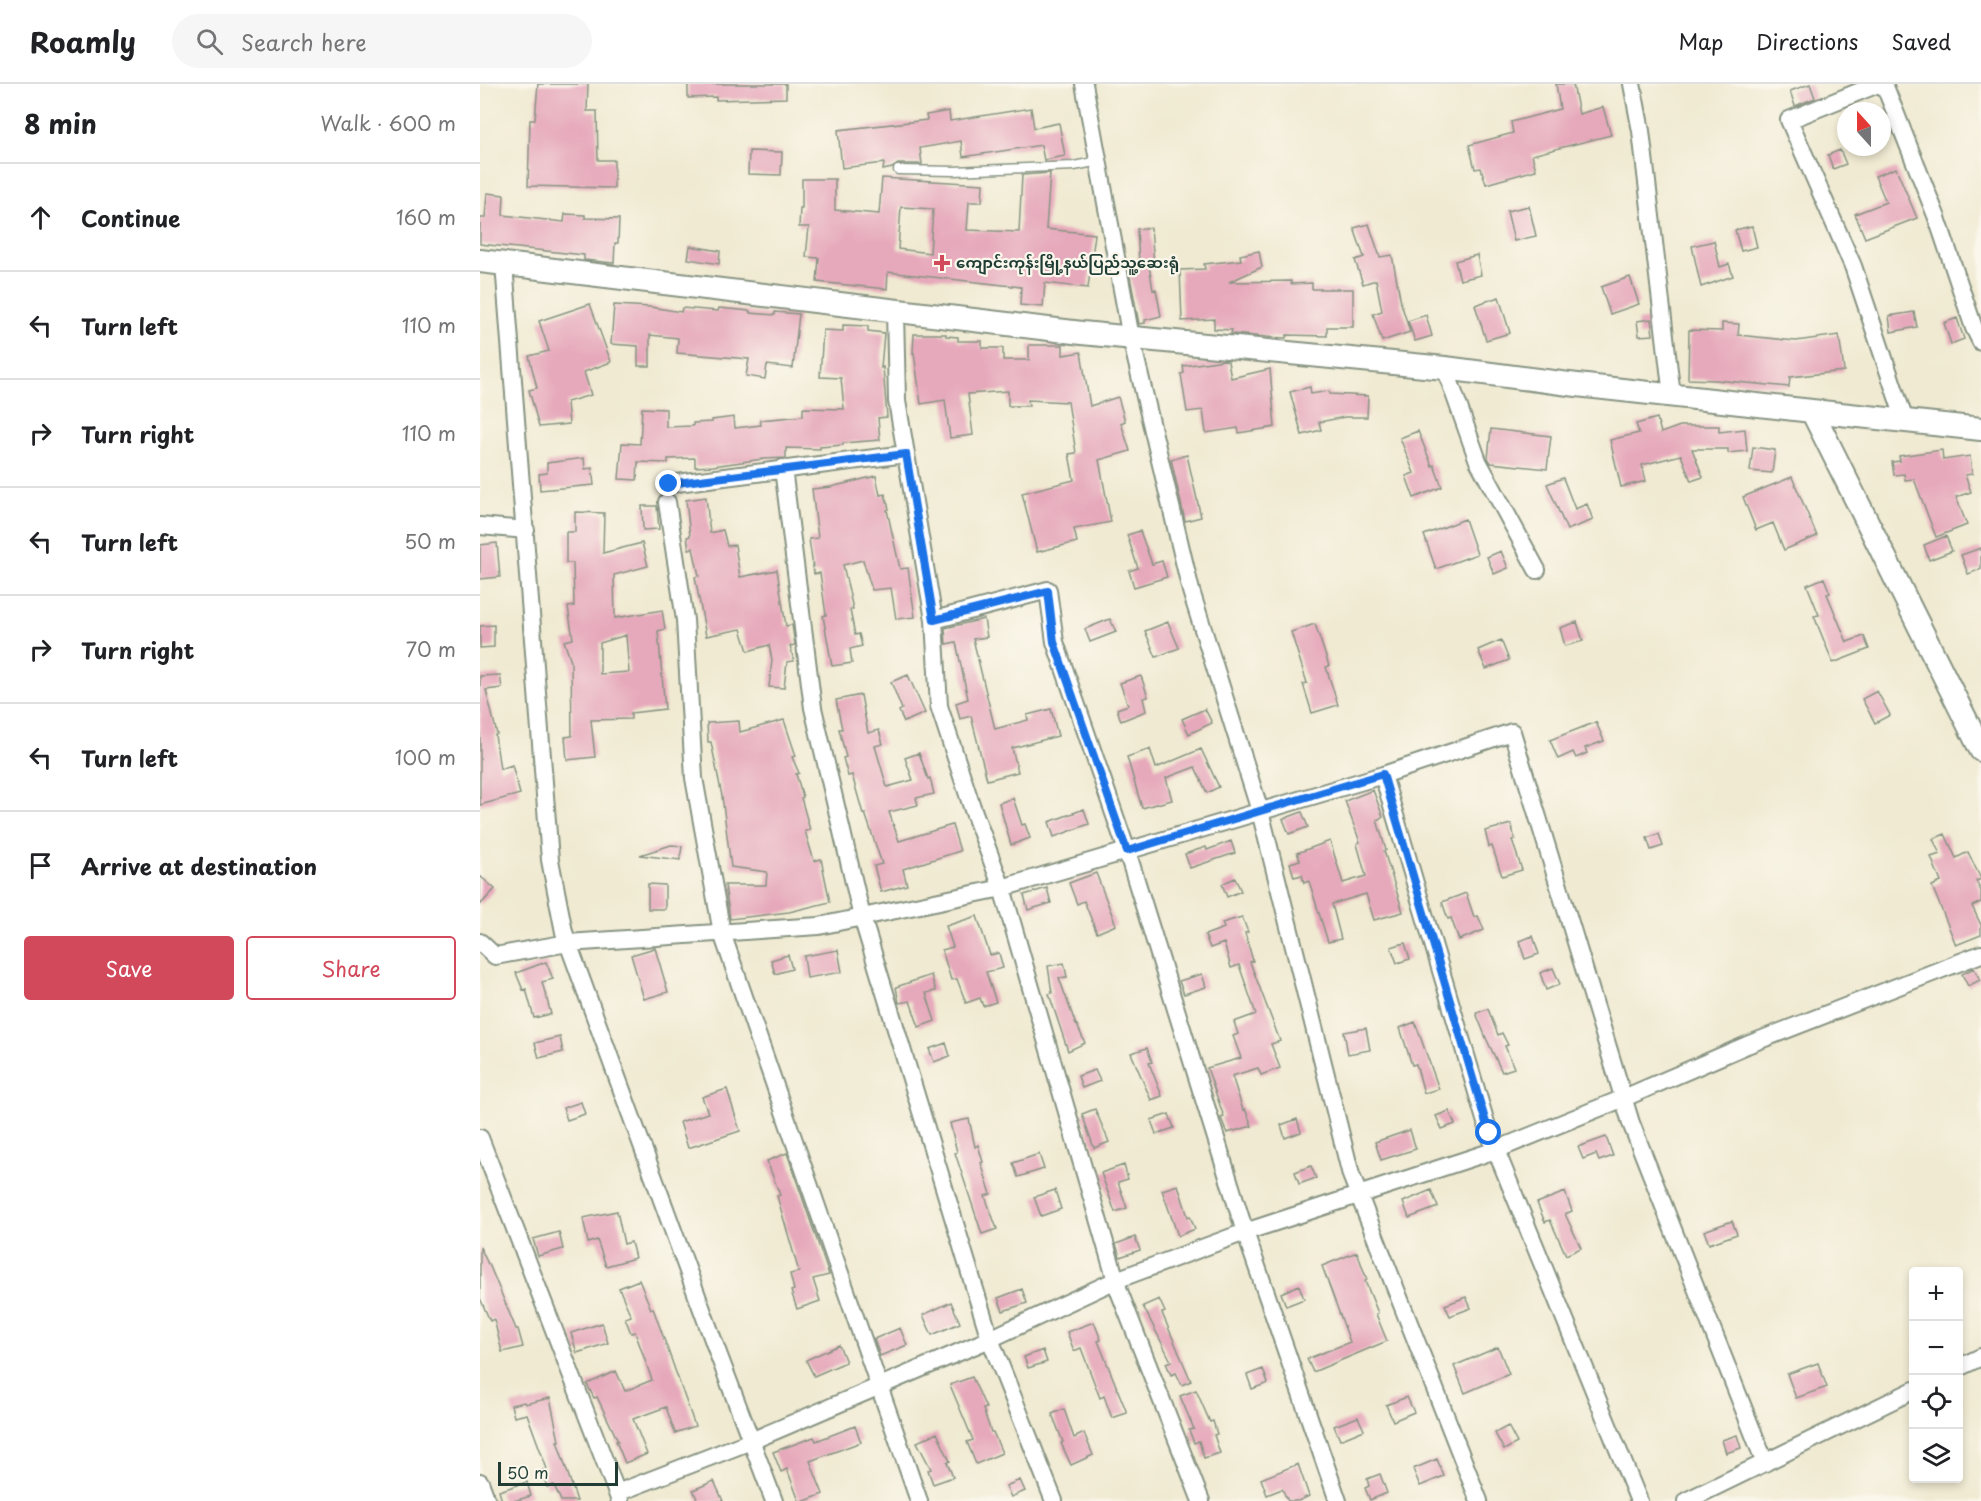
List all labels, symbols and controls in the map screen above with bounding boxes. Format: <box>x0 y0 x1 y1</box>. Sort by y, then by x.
search box <box>172 14 592 68</box>
text: Roamly <box>30 20 136 63</box>
icon: search <box>193 25 226 58</box>
text: Search here <box>241 25 367 58</box>
text: Map <box>1678 25 1723 57</box>
text: Directions <box>1756 25 1858 57</box>
text: Saved <box>1891 25 1951 57</box>
north arrow <box>1837 102 1891 156</box>
text: 8 min <box>24 104 97 143</box>
text: Walk · 600 m <box>320 108 456 138</box>
icon: ahead <box>24 201 57 234</box>
text: Continue <box>81 201 180 234</box>
text: 160 m <box>396 202 456 232</box>
place label: ကျောင်းကုန်းမြို့နယ်ပြည်သူ့ဆေးရုံ <box>956 250 1179 275</box>
marker: ကျောင်းကုန်းမြို့နယ်ပြည်သူ့ဆေးရုံ <box>933 254 951 272</box>
icon: left <box>24 309 57 342</box>
text: Turn left <box>81 309 178 342</box>
text: 110 m <box>402 310 456 340</box>
icon: right <box>24 417 57 450</box>
text: Turn right <box>81 417 194 450</box>
text: 110 m <box>402 418 456 448</box>
route end <box>655 470 681 496</box>
icon: left <box>24 525 57 558</box>
text: Turn left <box>81 525 178 558</box>
text: 50 m <box>404 526 456 556</box>
icon: right <box>24 633 57 666</box>
text: Turn right <box>81 633 194 666</box>
text: 70 m <box>406 634 456 664</box>
icon: left <box>24 741 57 774</box>
text: Turn left <box>81 741 178 774</box>
text: 100 m <box>395 742 456 772</box>
icon: arrive <box>24 849 57 882</box>
text: Arrive at destination <box>81 849 317 882</box>
button: Save <box>24 936 234 1000</box>
button: Share <box>246 936 456 1000</box>
route start <box>1475 1119 1501 1145</box>
map controls <box>1909 1267 1963 1483</box>
button: + <box>1909 1267 1963 1321</box>
button: − <box>1909 1321 1963 1375</box>
button: locate <box>1909 1375 1963 1429</box>
button: layers <box>1909 1429 1963 1483</box>
scale bar <box>498 1459 618 1486</box>
text: 50 m <box>507 1460 548 1484</box>

